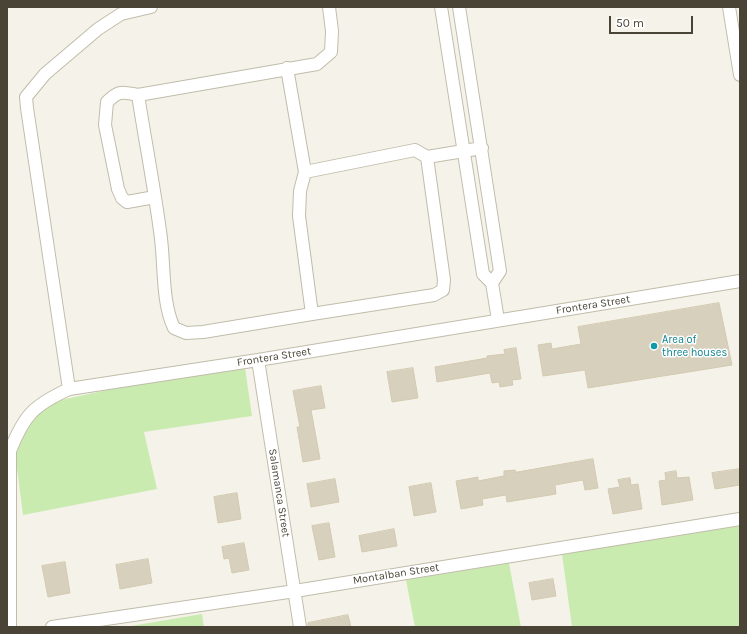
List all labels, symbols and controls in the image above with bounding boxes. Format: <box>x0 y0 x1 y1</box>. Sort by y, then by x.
scale bar <box>611 8 695 34</box>
text: 50 m <box>616 16 644 30</box>
street label: Frontera Street <box>555 293 631 317</box>
place label: Area of three houses <box>662 333 727 359</box>
marker: Area of three houses <box>649 341 659 351</box>
street label: Frontera Street <box>236 345 312 369</box>
street label: Salamanca Street <box>265 448 293 538</box>
street label: Montalban Street <box>352 561 440 587</box>

